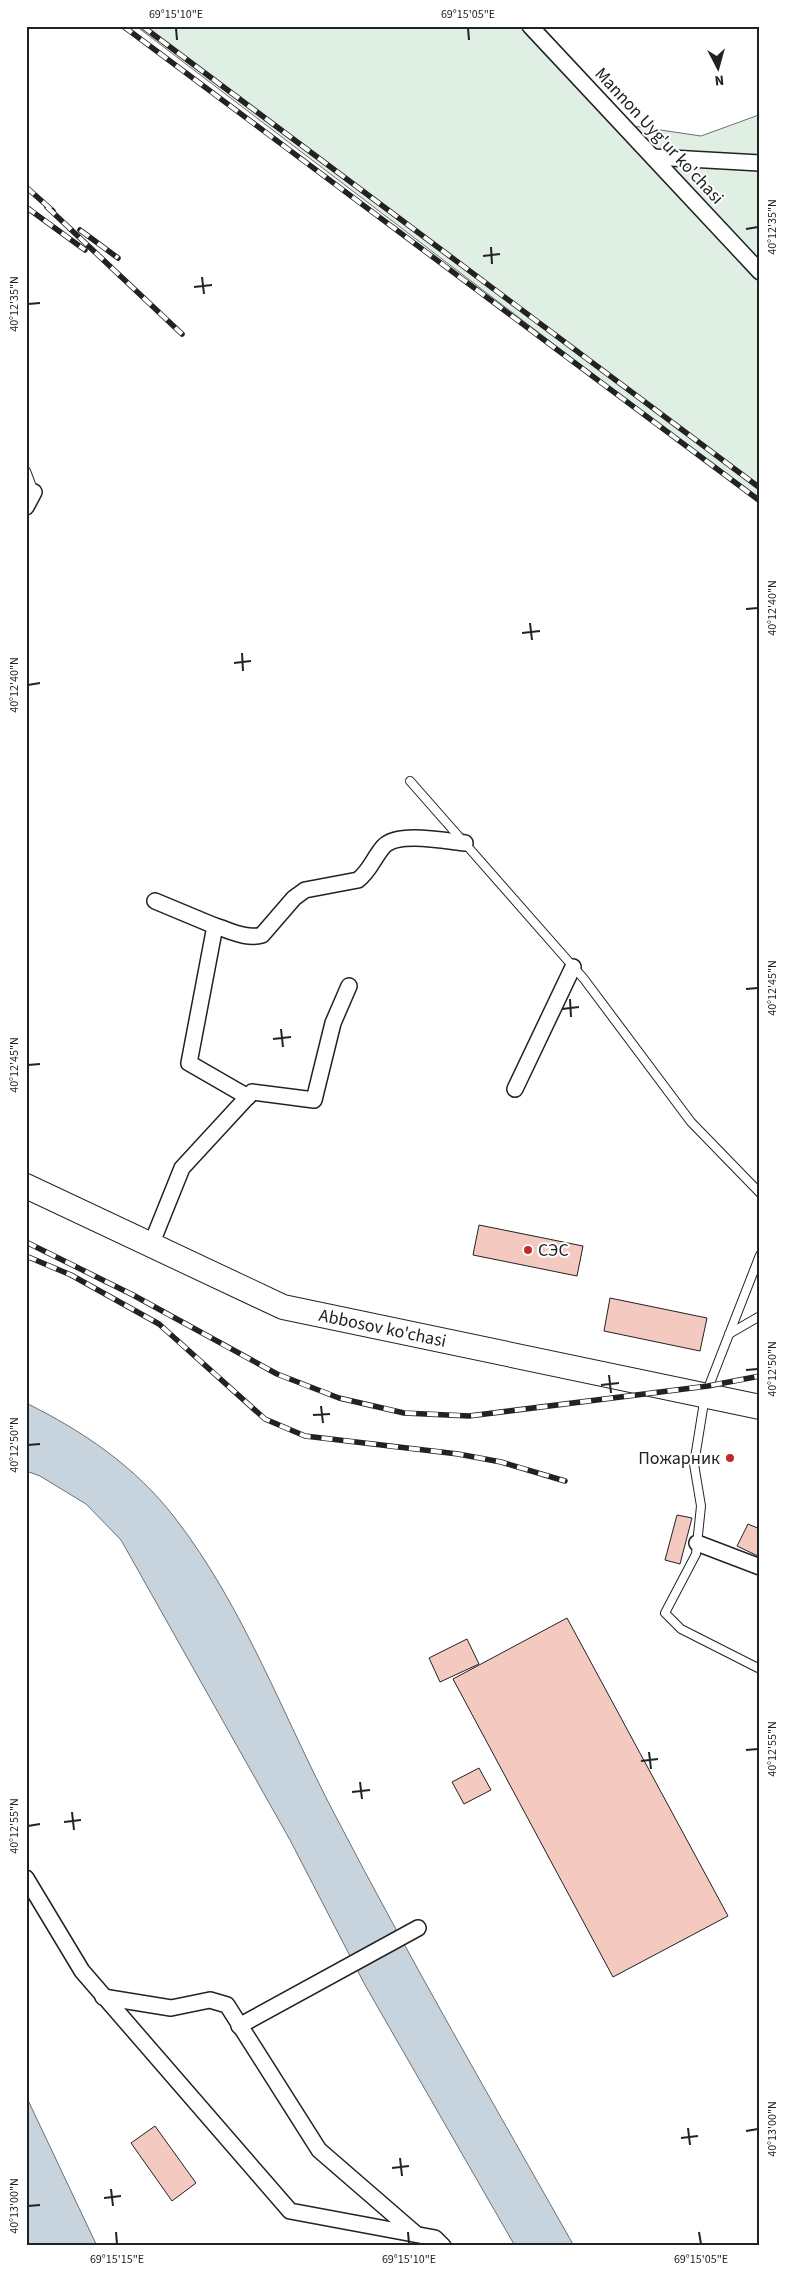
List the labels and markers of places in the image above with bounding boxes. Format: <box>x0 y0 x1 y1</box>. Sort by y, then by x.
place label: СЭС <box>538 1238 569 1263</box>
marker: СЭС <box>522 1244 534 1256</box>
place label: Пожарник <box>638 1446 720 1471</box>
marker: Пожарник <box>724 1452 736 1464</box>

